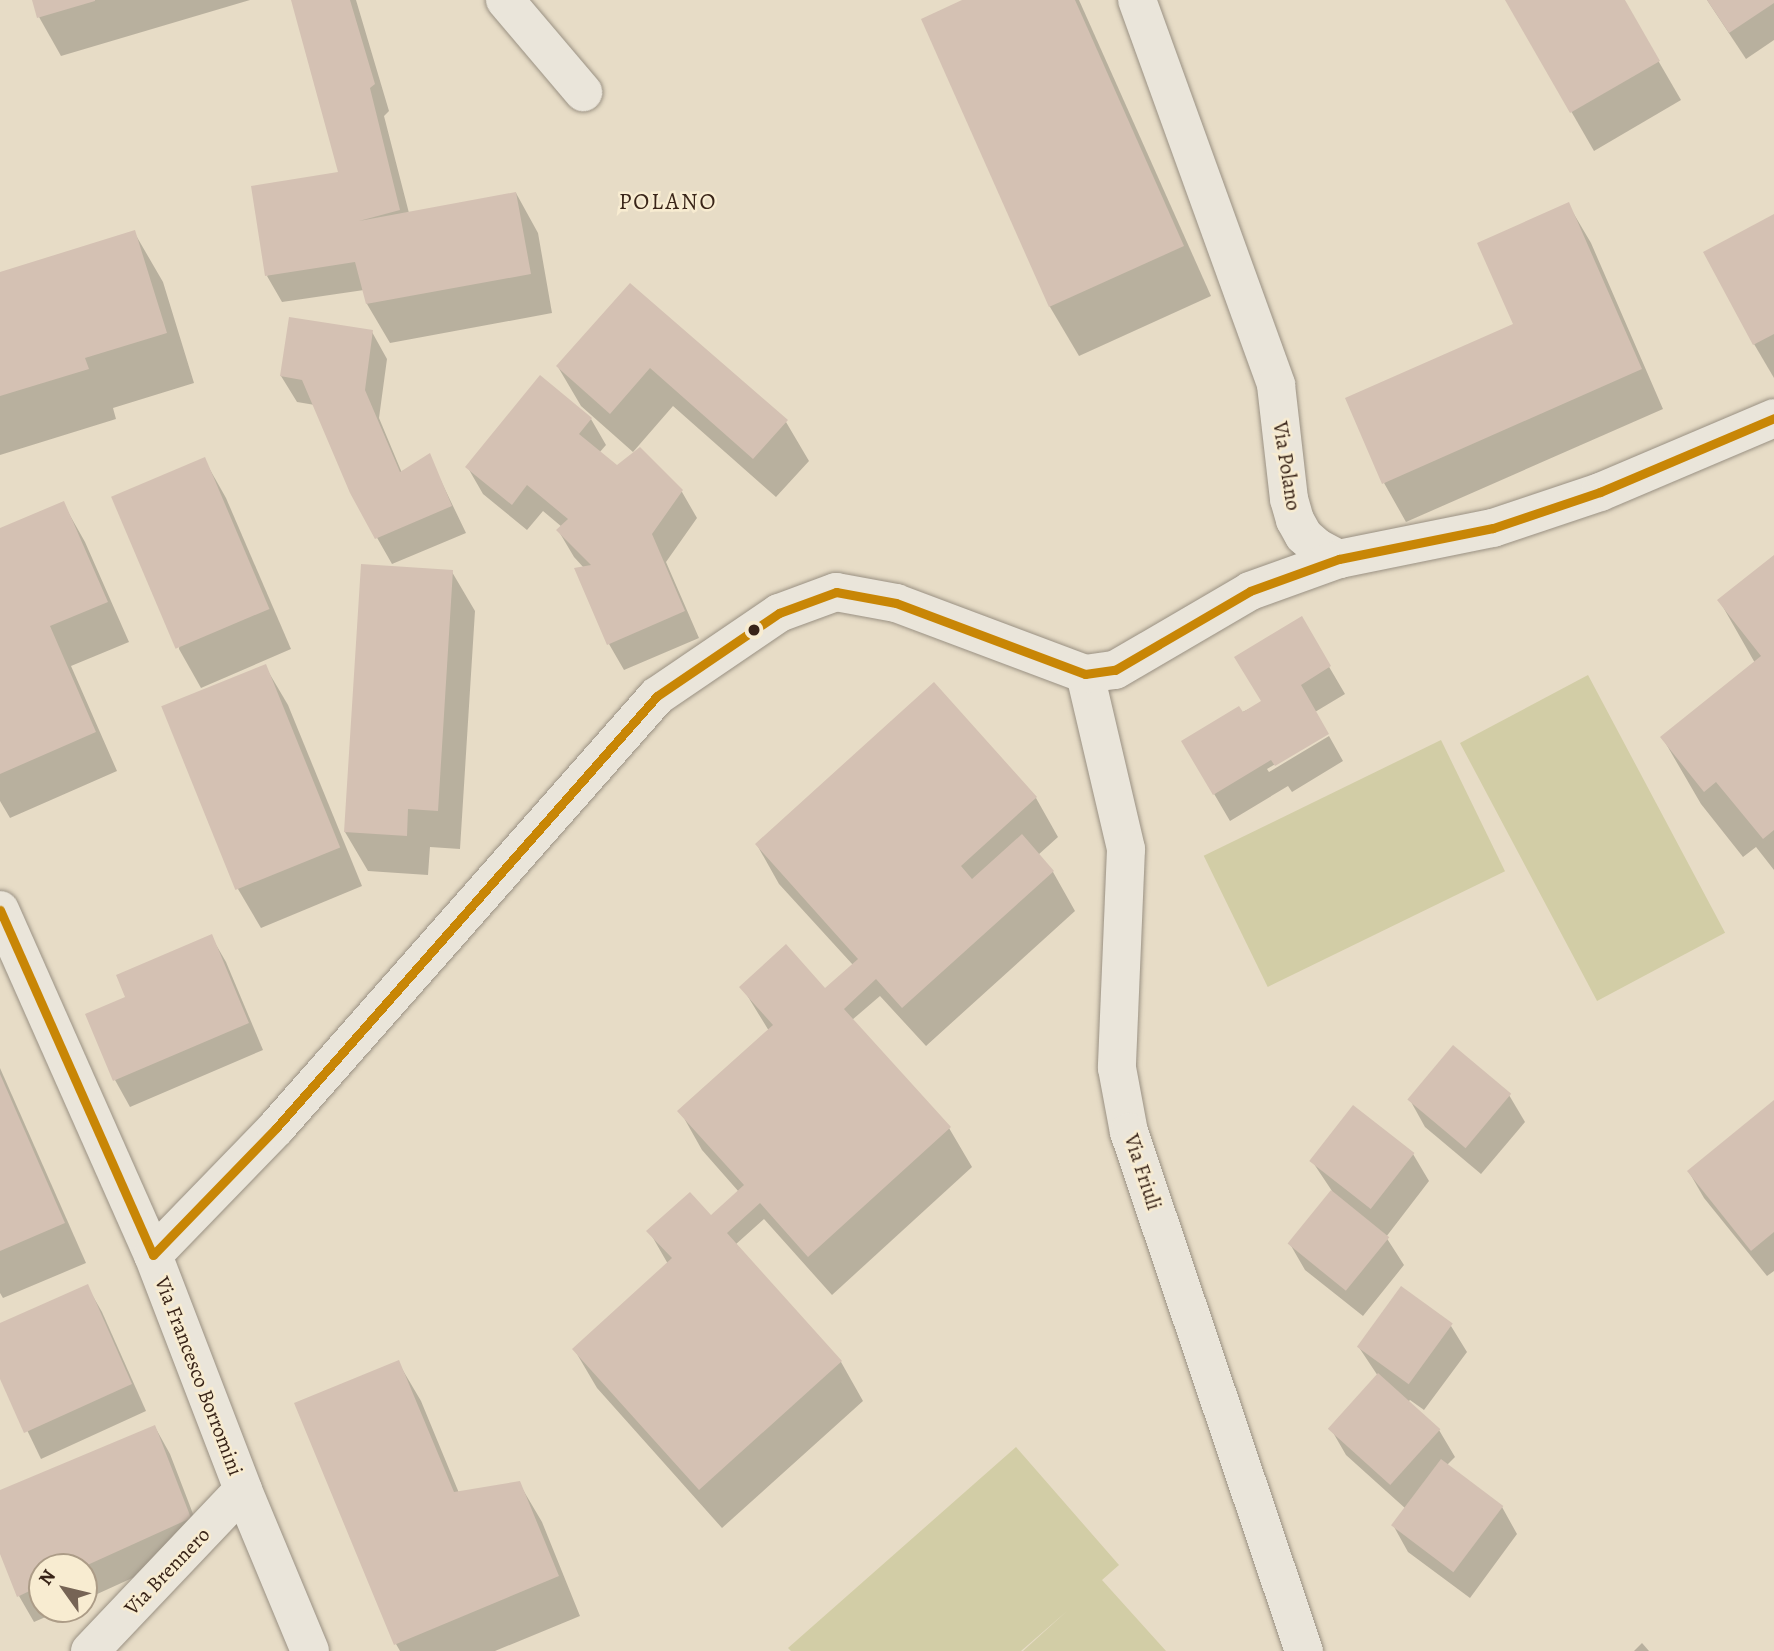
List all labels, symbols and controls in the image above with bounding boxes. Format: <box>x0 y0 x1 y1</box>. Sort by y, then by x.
district label: POLANO <box>619 188 717 216</box>
street label: Via Polano <box>1268 420 1306 512</box>
unlabelled marker <box>747 623 761 637</box>
street label: Via Friuli <box>1119 1131 1167 1213</box>
street label: Via Francesco Borromini <box>149 1273 249 1479</box>
street label: Via Brennero <box>119 1522 215 1620</box>
north arrow <box>28 1553 98 1623</box>
text: N <box>33 1564 62 1590</box>

